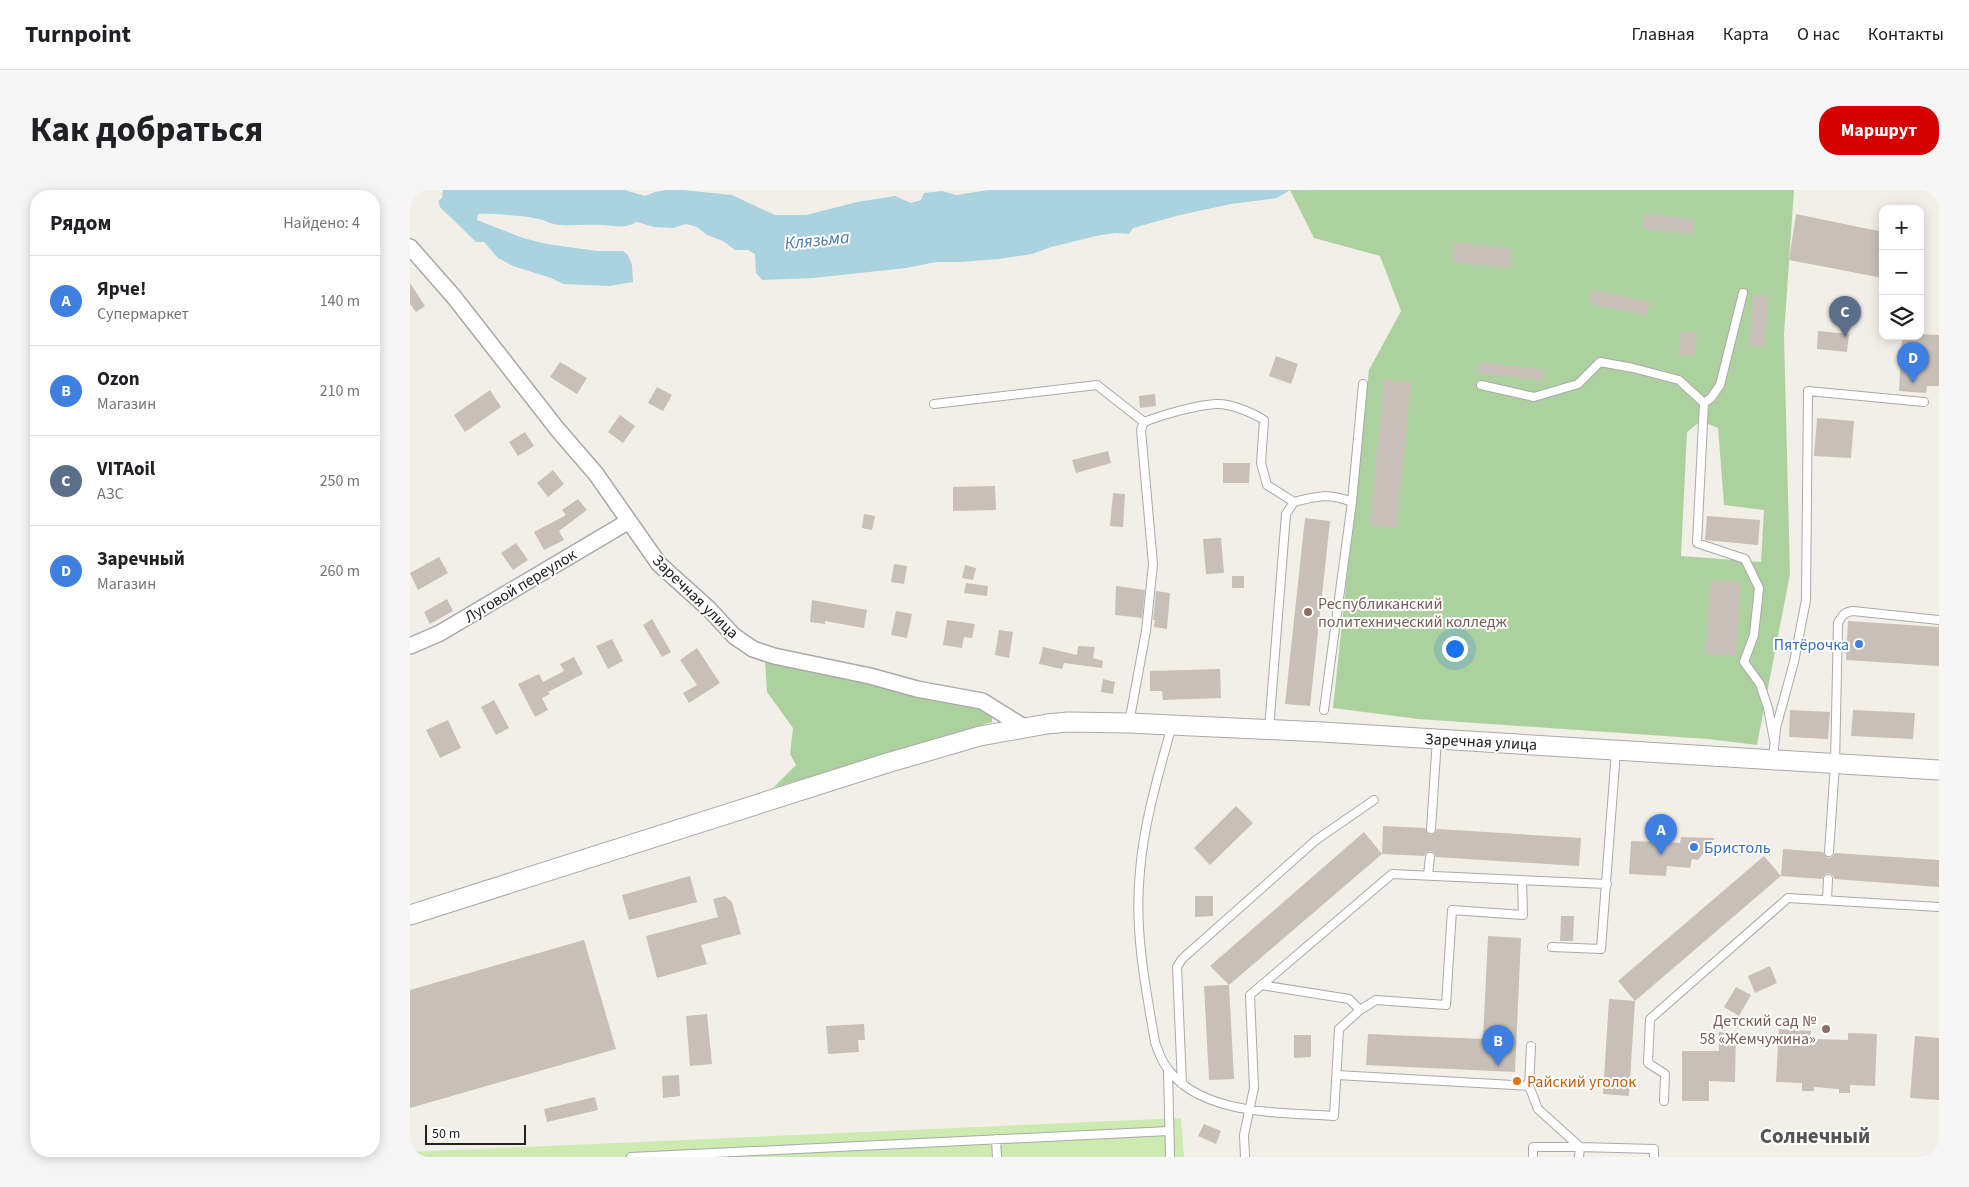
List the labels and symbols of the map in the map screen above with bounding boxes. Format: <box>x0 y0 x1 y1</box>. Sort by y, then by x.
water label: Клязьма <box>783 225 851 256</box>
pin: C <box>1829 296 1861 337</box>
pin: D <box>1897 342 1929 383</box>
street label: Луговой переулок <box>460 544 581 628</box>
street label: Заречная улица <box>647 550 743 644</box>
place label: Республиканский политехнический колледж <box>1318 593 1507 633</box>
marker: Республиканский политехнический колледж <box>1302 606 1314 618</box>
place label: Пятёрочка <box>1774 634 1849 656</box>
your location <box>1442 636 1468 662</box>
marker: Пятёрочка <box>1853 638 1865 650</box>
street label: Заречная улица <box>1424 728 1538 756</box>
pin: A <box>1645 814 1677 855</box>
place label: Бристоль <box>1704 837 1771 859</box>
marker: Бристоль <box>1688 841 1700 853</box>
place label: Детский сад № 58 «Жемчужина» <box>1699 1010 1817 1050</box>
marker: Детский сад № 58 «Жемчужина» <box>1820 1023 1832 1035</box>
pin: B <box>1482 1025 1514 1066</box>
place label: Райский уголок <box>1527 1071 1636 1093</box>
marker: Райский уголок <box>1511 1075 1523 1087</box>
district label: Солнечный <box>1760 1121 1870 1151</box>
scale bar <box>425 1122 526 1145</box>

